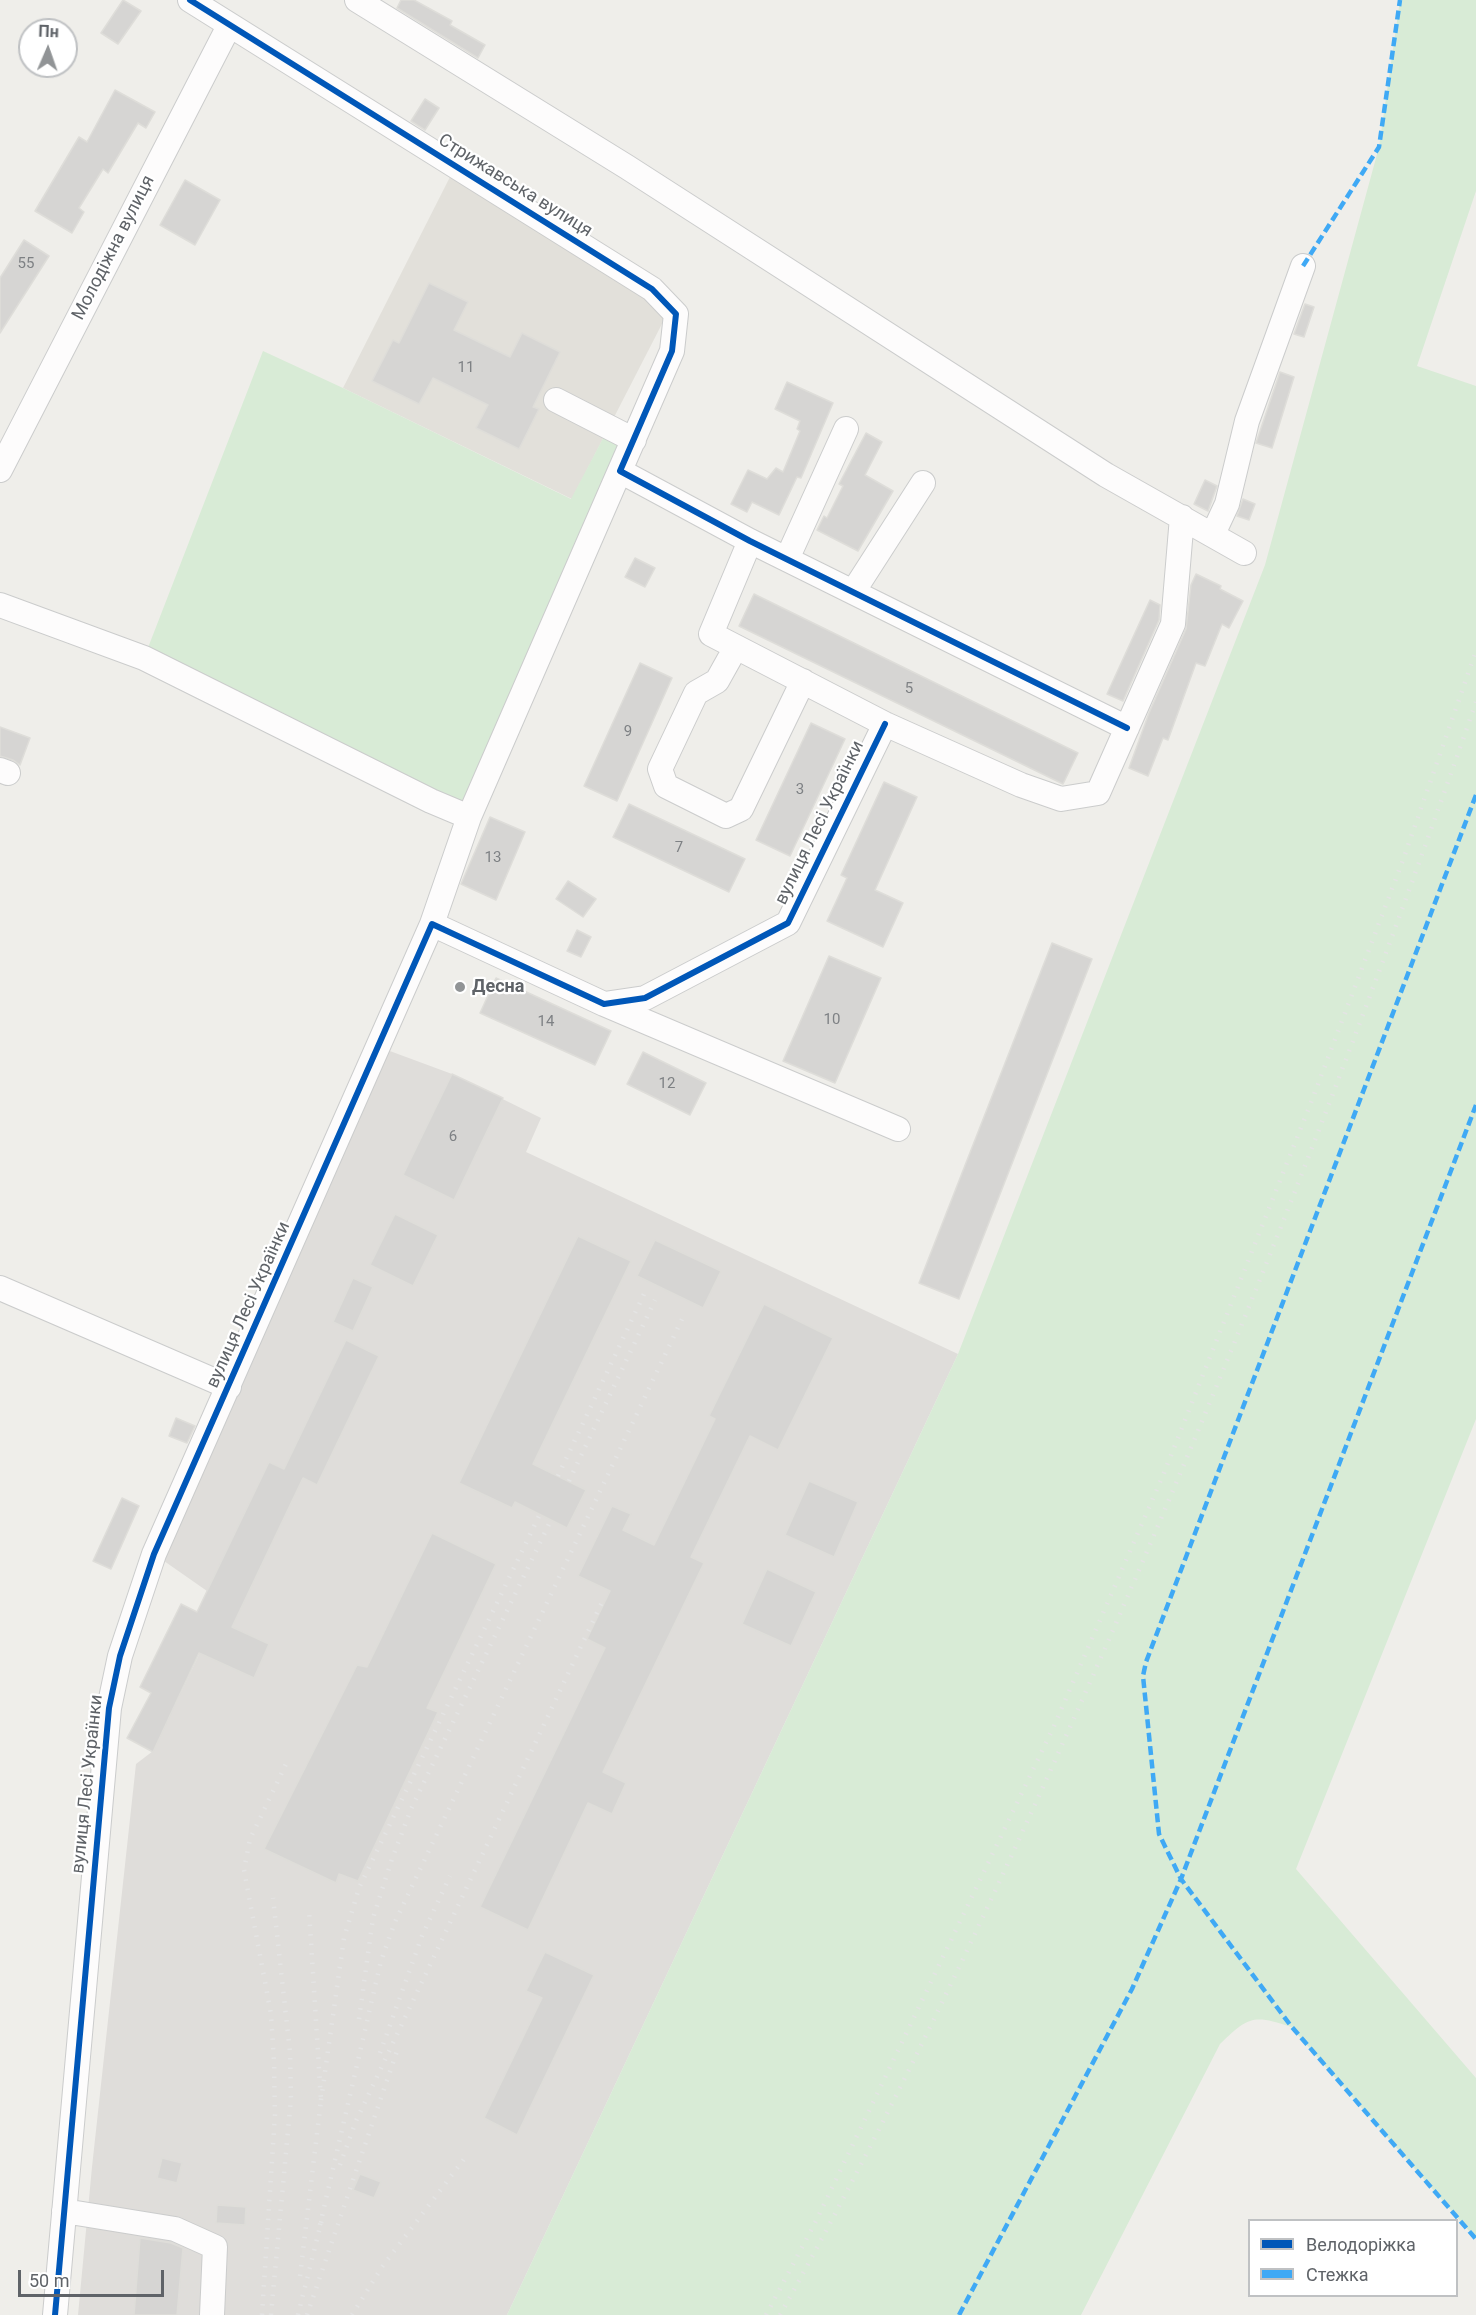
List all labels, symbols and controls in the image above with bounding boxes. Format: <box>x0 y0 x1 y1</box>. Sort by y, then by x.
north arrow <box>18 18 78 78</box>
text: Пн <box>38 22 59 41</box>
street label: Стрижавська вулиця <box>434 130 596 242</box>
street label: Молодіжна вулиця <box>68 172 160 324</box>
house number: 55 <box>18 255 34 273</box>
house number: 11 <box>458 359 474 377</box>
house number: 5 <box>905 680 913 698</box>
house number: 9 <box>624 723 632 741</box>
street label: вулиця Лесі Українки <box>771 737 869 909</box>
house number: 3 <box>796 781 804 799</box>
house number: 7 <box>675 839 683 857</box>
house number: 13 <box>485 849 501 867</box>
place label: Десна <box>472 976 524 998</box>
marker: Десна <box>453 980 467 994</box>
house number: 10 <box>824 1011 840 1029</box>
house number: 14 <box>538 1013 554 1031</box>
house number: 12 <box>659 1075 675 1093</box>
house number: 6 <box>449 1128 457 1146</box>
street label: вулиця Лесі Українки <box>203 1218 295 1392</box>
street label: вулиця Лесі Українки <box>68 1693 108 1875</box>
legend <box>1248 2219 1458 2297</box>
text: Велодоріжка <box>1306 2234 1416 2255</box>
scale bar <box>21 2258 166 2296</box>
text: Стежка <box>1306 2264 1369 2285</box>
text: 50 m <box>29 2270 69 2291</box>

